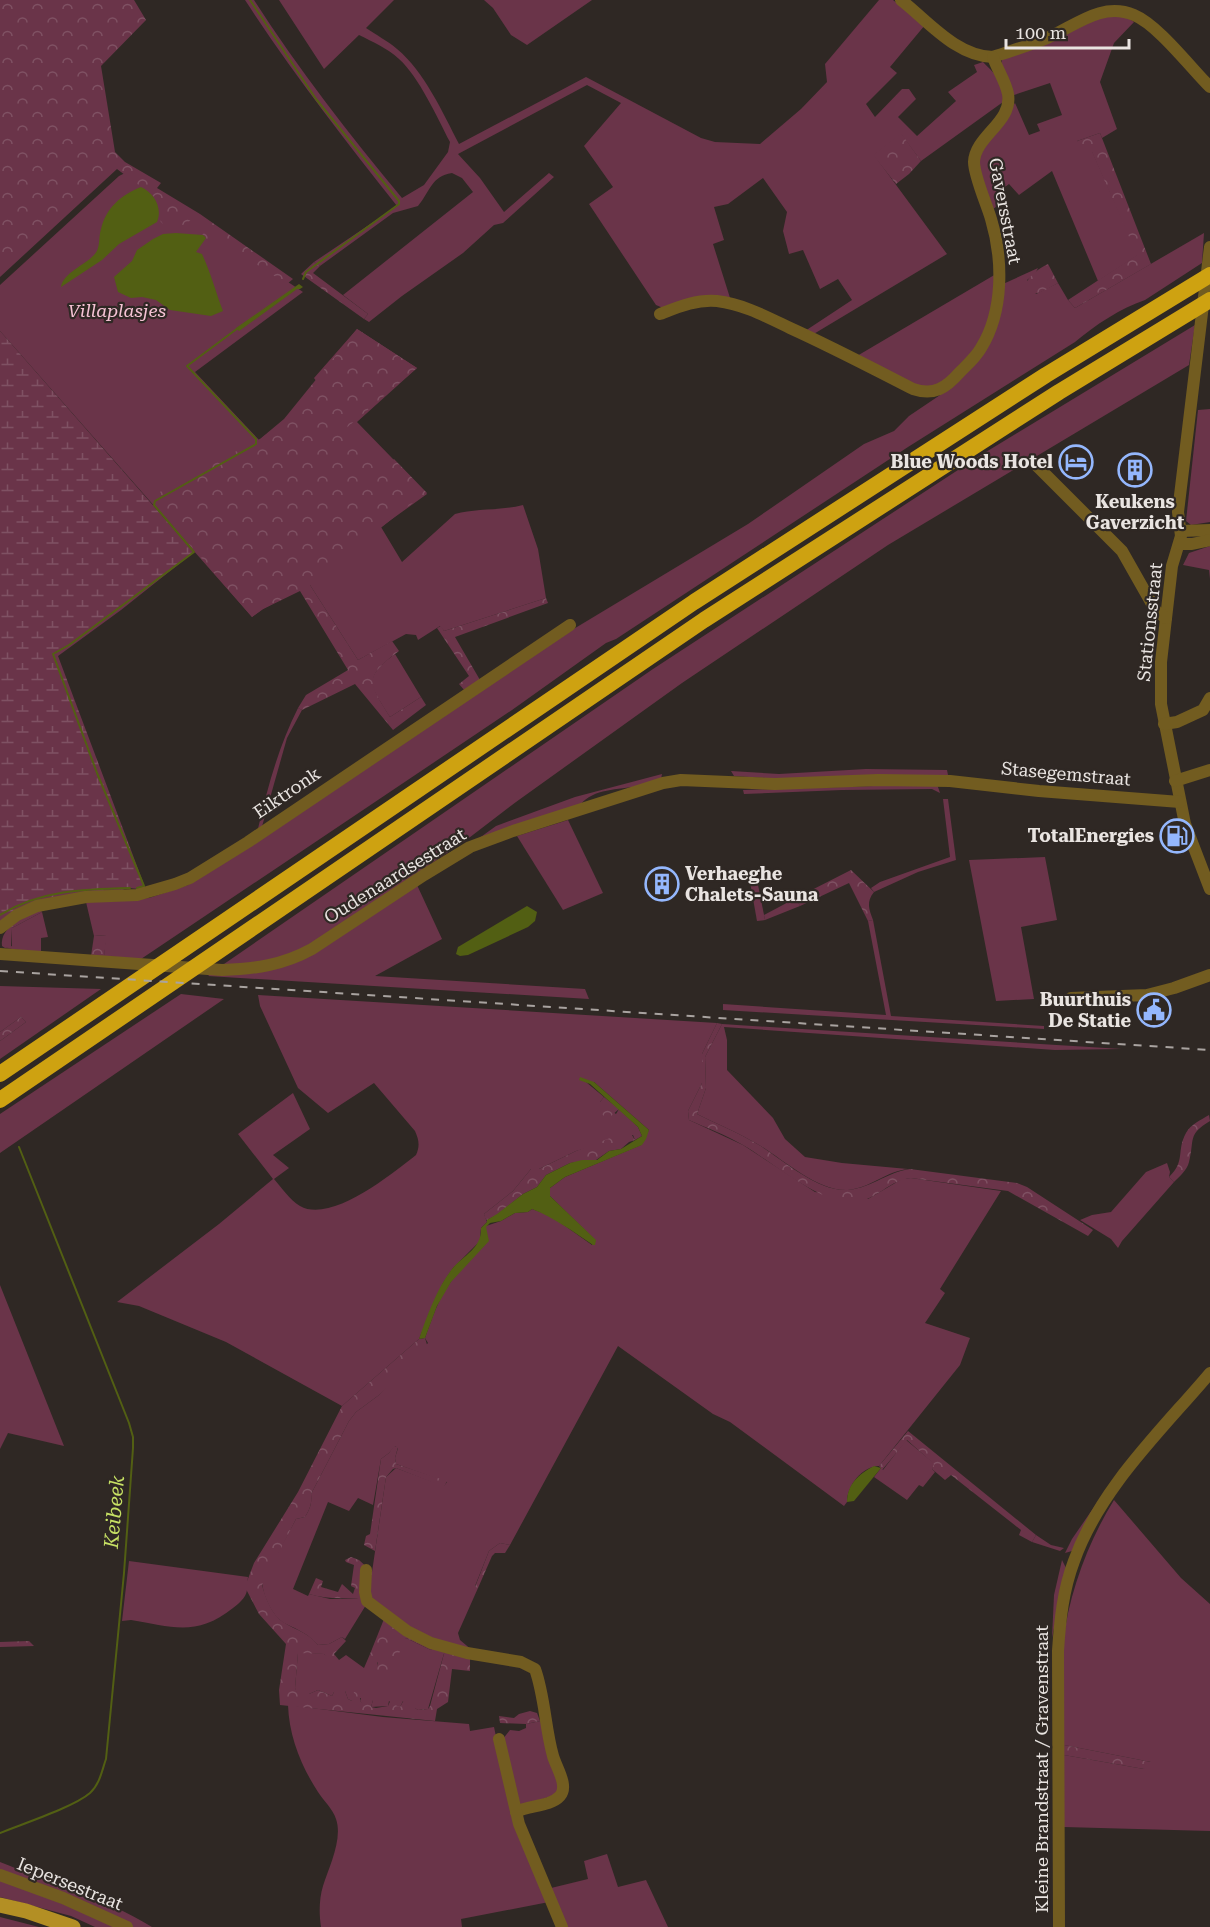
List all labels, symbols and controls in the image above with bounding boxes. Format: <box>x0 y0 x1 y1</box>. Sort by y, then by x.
scale bar <box>1006 12 1129 50</box>
text: 100 m <box>1015 22 1066 43</box>
street label: Gaversstraat <box>985 156 1026 266</box>
park label: Villaplasjes <box>68 300 166 321</box>
hotel icon: Blue Woods Hotel <box>1058 444 1094 480</box>
place label: Blue Woods Hotel <box>891 451 1053 472</box>
building icon: Keukens Gaverzicht <box>1117 452 1153 488</box>
place label: Keukens Gaverzicht <box>1086 491 1184 533</box>
street label: Stationsstraat <box>1133 561 1166 682</box>
street label: Stasegemstraat <box>1000 757 1132 790</box>
street label: Eiktronk <box>249 763 324 823</box>
fuel station icon: TotalEnergies <box>1159 818 1195 854</box>
street label: Oudenaardsestraat <box>320 823 470 928</box>
place label: TotalEnergies <box>1028 825 1154 846</box>
place label: Verhaeghe Chalets-Sauna <box>685 863 819 905</box>
building icon: Verhaeghe Chalets-Sauna <box>644 866 680 902</box>
place label: Buurthuis De Statie <box>1040 989 1131 1031</box>
public building icon: Buurthuis De Statie <box>1136 992 1172 1028</box>
water label: Keibeek <box>99 1474 129 1550</box>
street label: Kleine Brandstraat / Gravenstraat <box>1031 1625 1052 1913</box>
street label: Iepersestraat <box>14 1853 126 1914</box>

